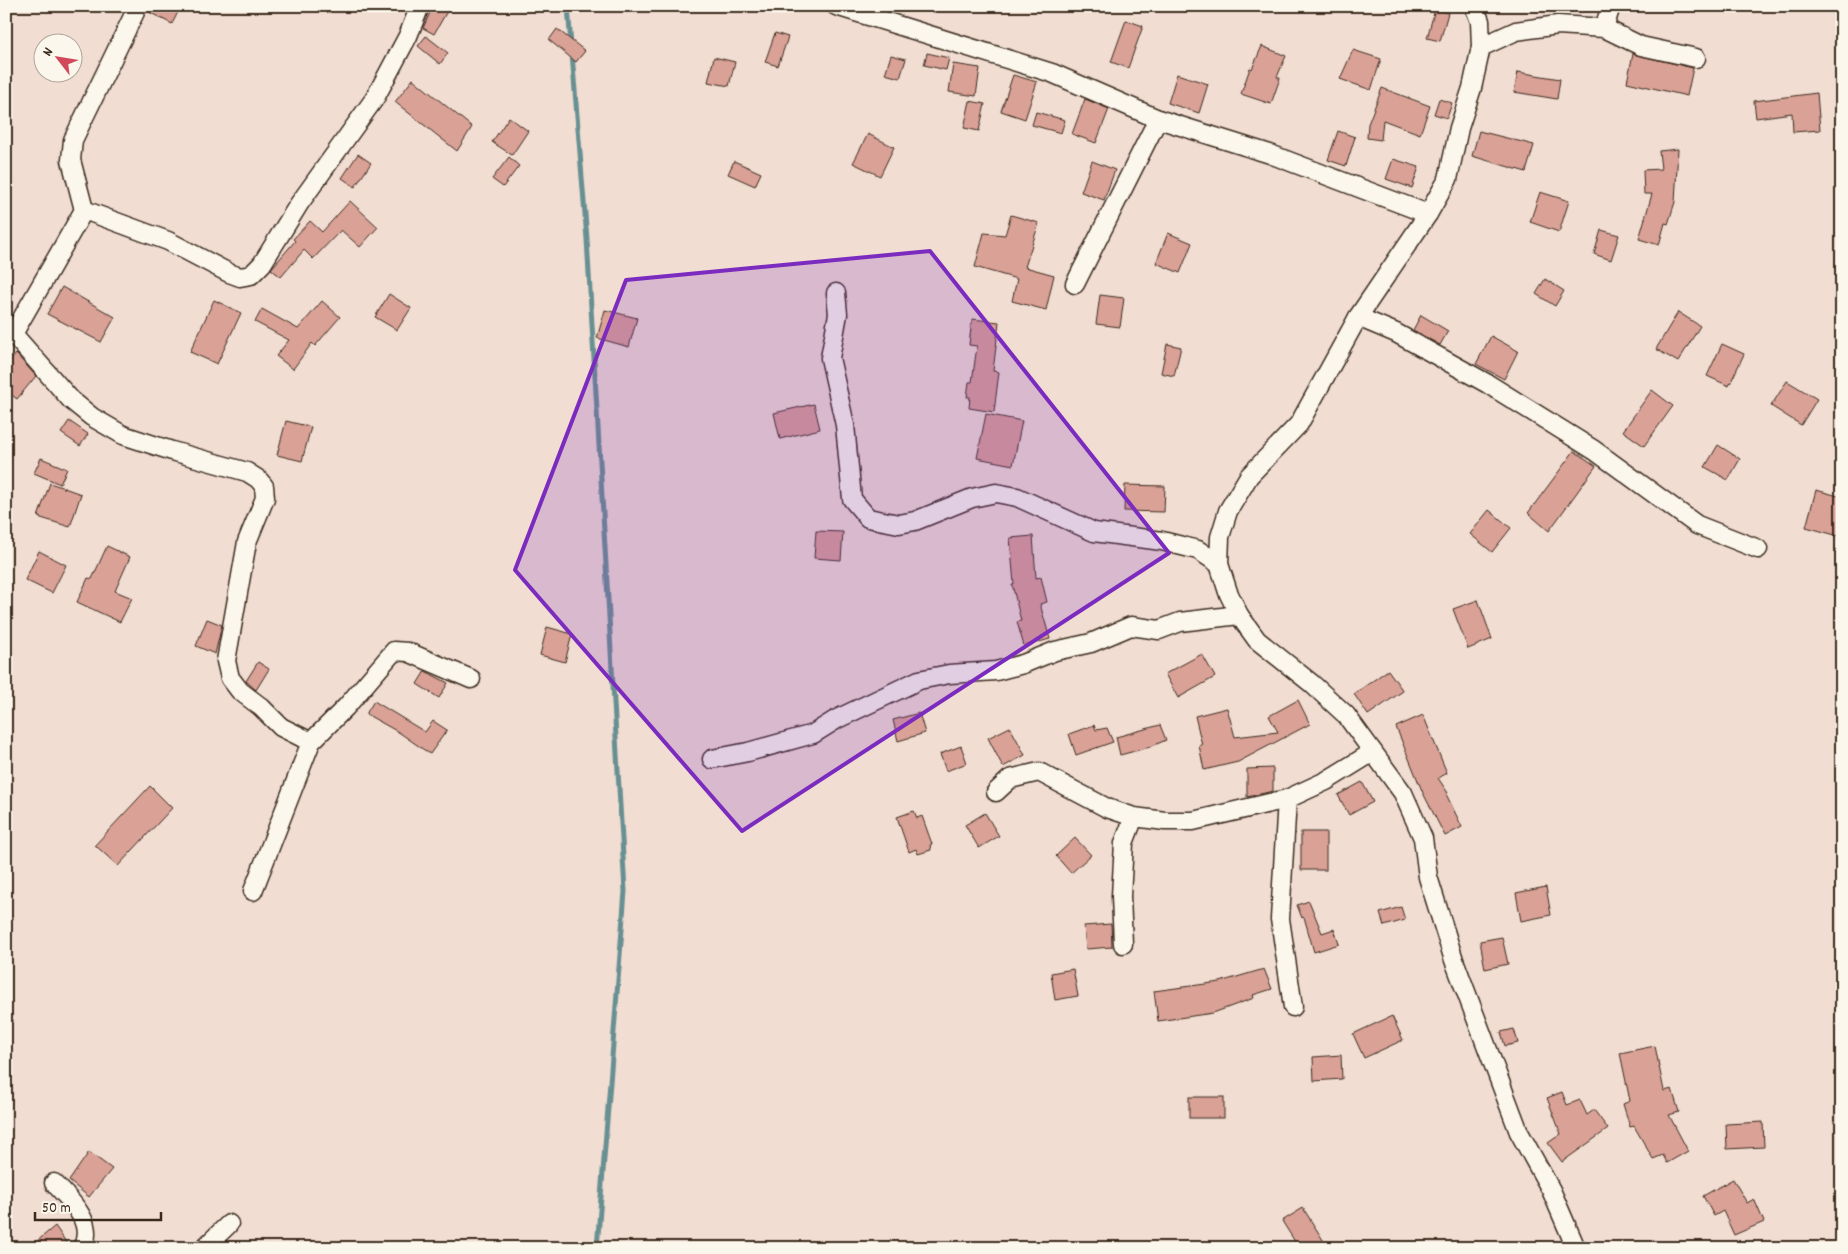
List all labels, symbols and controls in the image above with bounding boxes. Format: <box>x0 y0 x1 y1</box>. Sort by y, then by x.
north arrow <box>32 32 82 82</box>
text: N <box>38 44 59 60</box>
scale bar <box>35 1189 161 1221</box>
text: 50 m <box>42 1198 71 1220</box>

